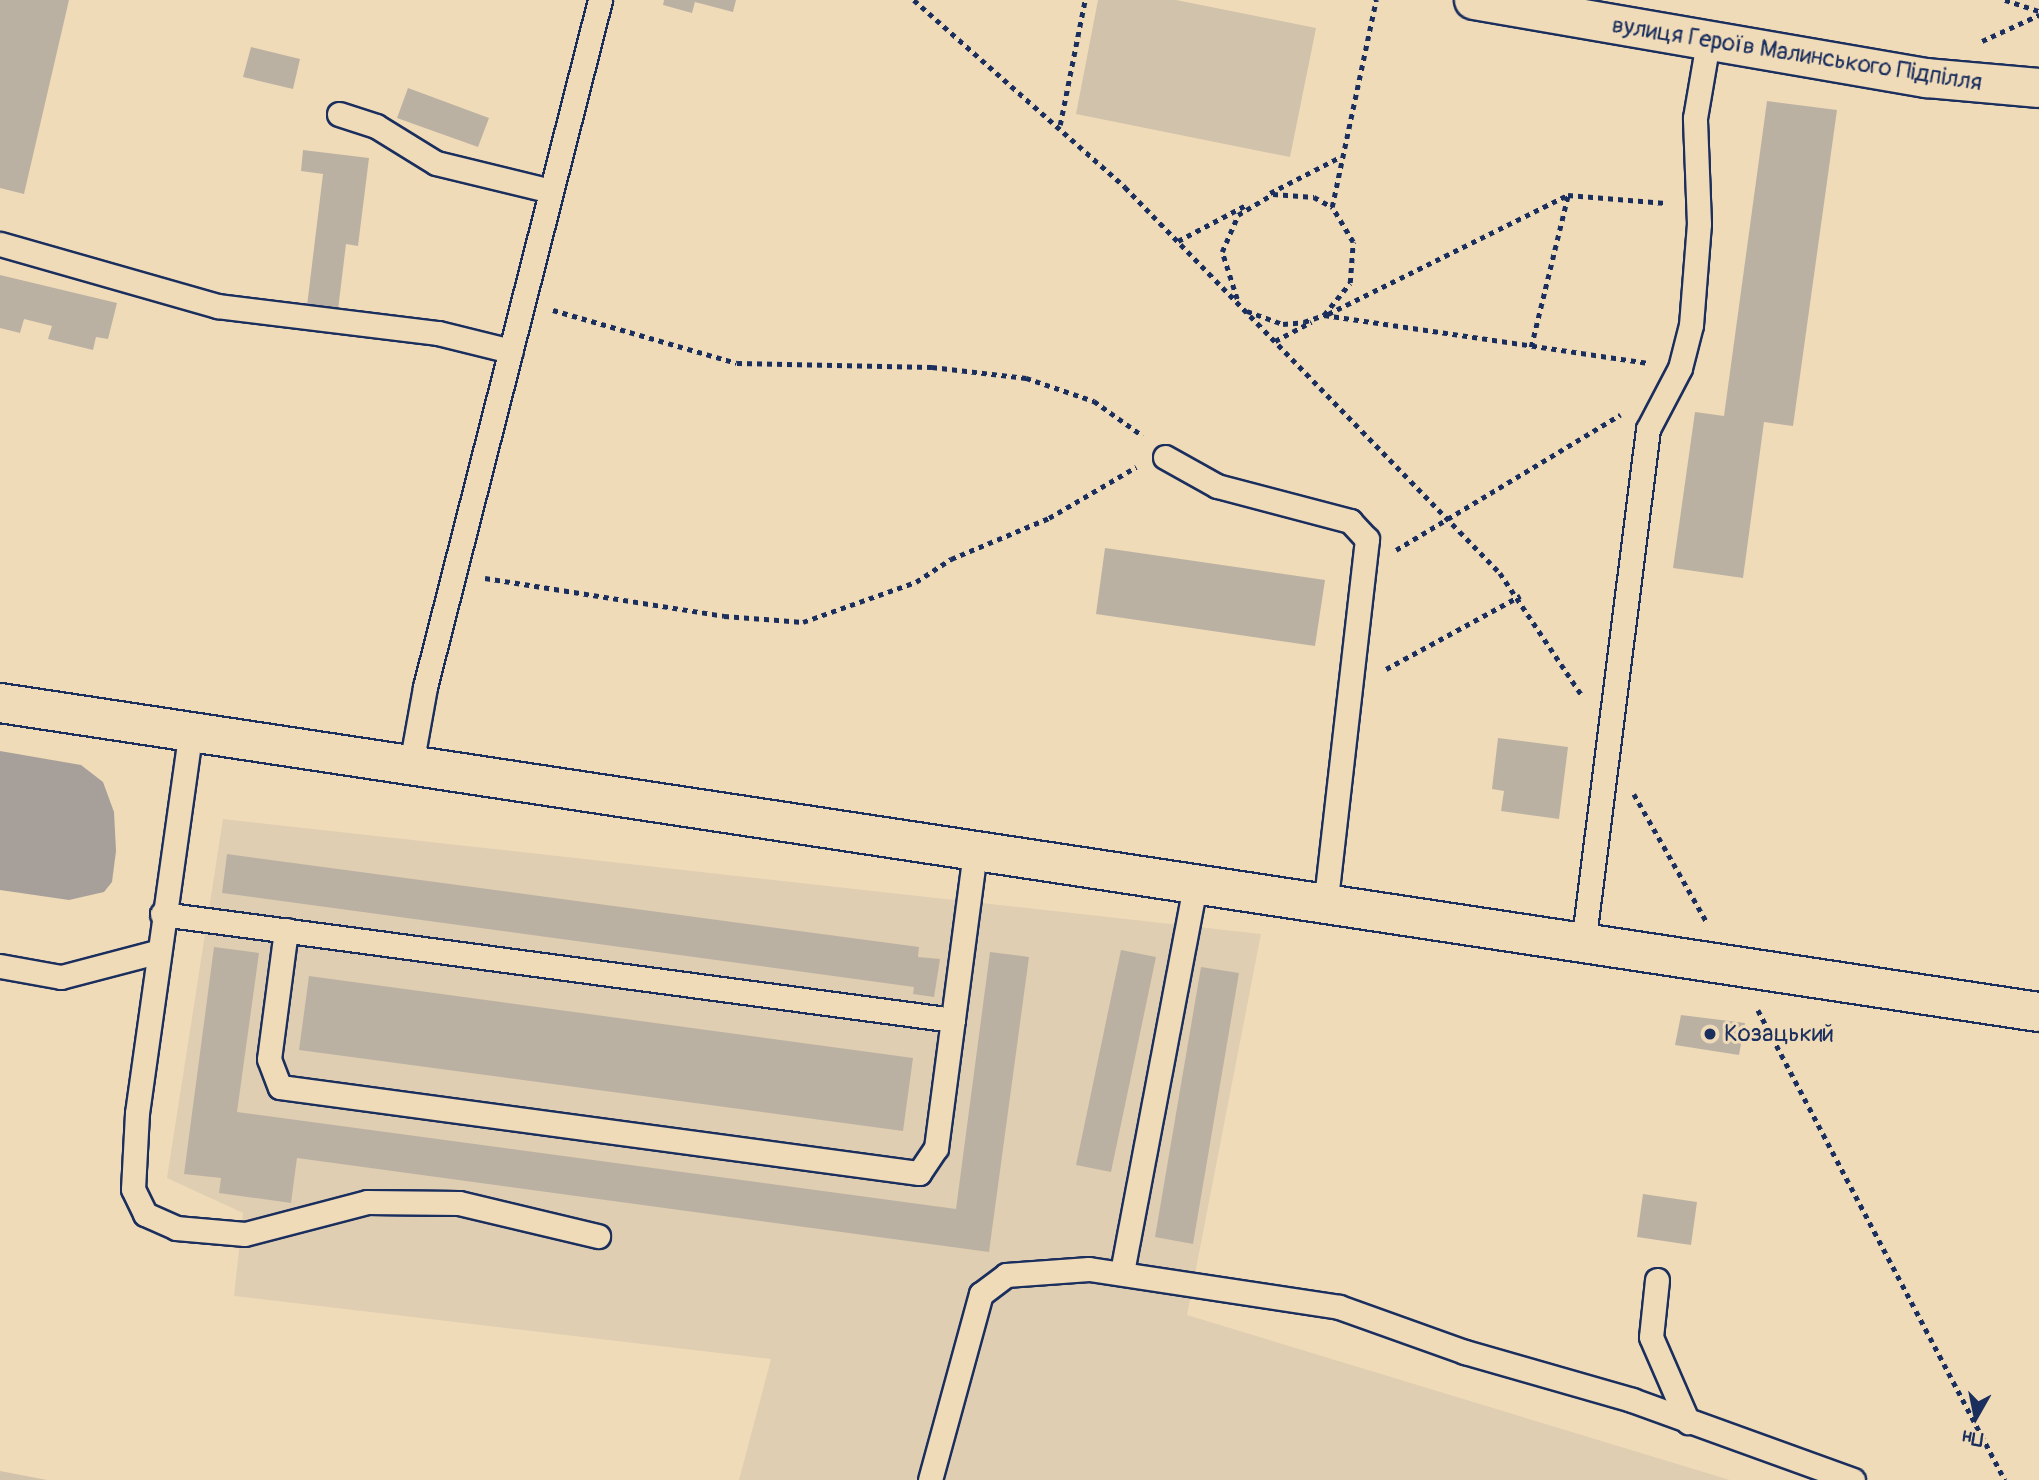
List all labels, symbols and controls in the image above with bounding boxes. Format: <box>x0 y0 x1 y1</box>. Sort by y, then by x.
street label: вулиця Героїв Малинського Підпілля <box>1610 11 1984 97</box>
place label: Козацький <box>1724 1020 1834 1048</box>
marker: Козацький <box>1702 1026 1718 1042</box>
north arrow <box>1941 1382 2011 1452</box>
text: Пн <box>1961 1424 1985 1451</box>

